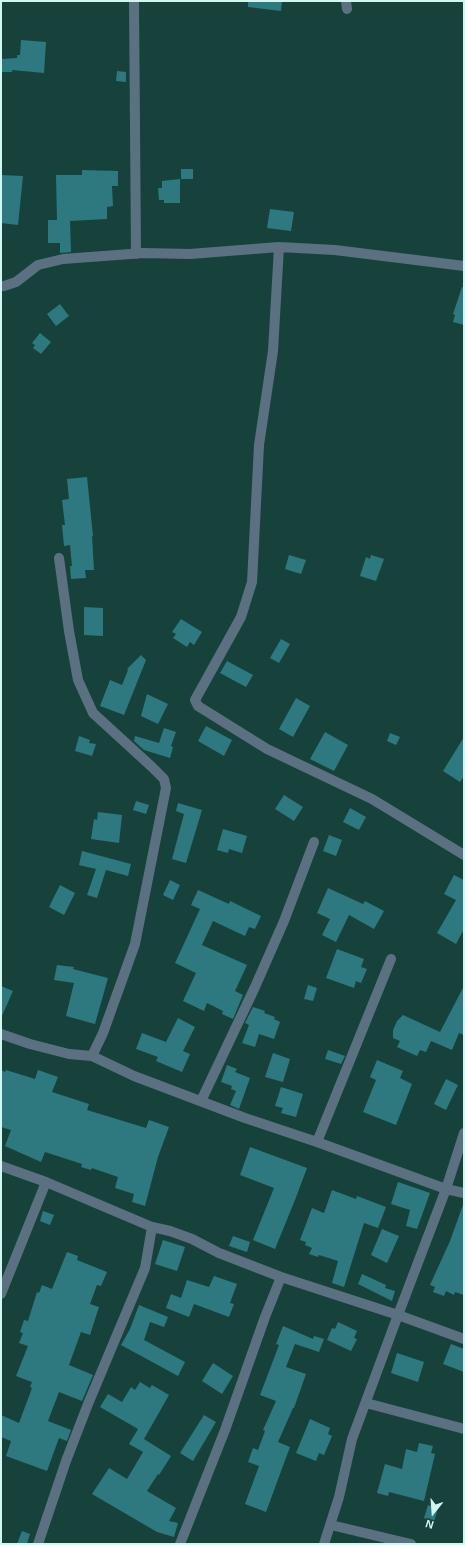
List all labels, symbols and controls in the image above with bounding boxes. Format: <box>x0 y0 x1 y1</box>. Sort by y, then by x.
north arrow <box>413 1493 453 1533</box>
text: N <box>424 1518 435 1531</box>

